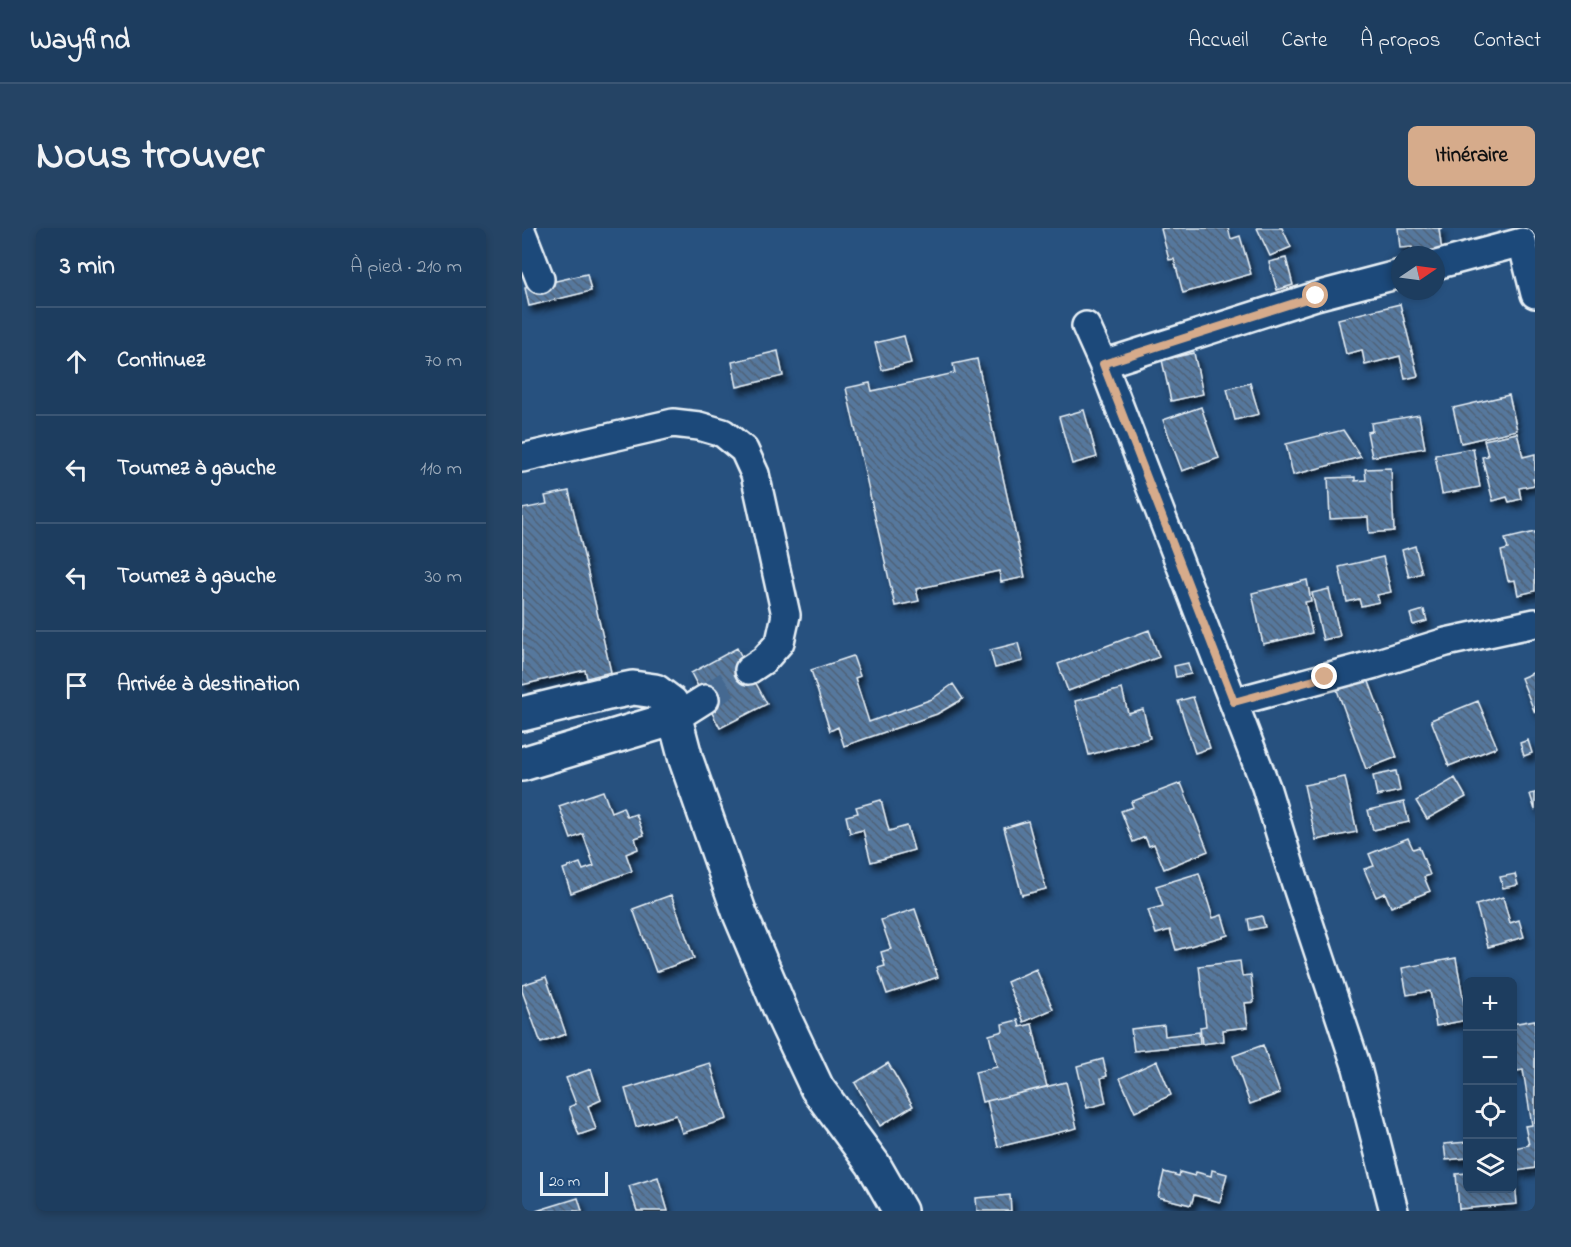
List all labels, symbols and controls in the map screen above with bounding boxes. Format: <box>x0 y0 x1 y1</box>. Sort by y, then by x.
text: Wayfind <box>30 21 130 62</box>
text: Accueil <box>1188 26 1249 56</box>
text: Carte <box>1282 26 1327 56</box>
text: À propos <box>1360 26 1440 56</box>
text: Contact <box>1473 26 1541 56</box>
text: Nous trouver <box>36 126 264 187</box>
button: Itinéraire <box>1408 126 1535 186</box>
north arrow <box>1391 246 1445 300</box>
text: 3 min <box>60 248 115 286</box>
text: À pied · 210 m <box>350 253 462 282</box>
route start <box>1302 282 1328 308</box>
icon: ahead <box>60 345 93 378</box>
text: Continuez <box>117 345 205 377</box>
text: 70 m <box>425 347 462 376</box>
icon: left <box>60 453 93 486</box>
text: Tournez à gauche <box>117 453 276 485</box>
text: 110 m <box>420 455 462 484</box>
icon: left <box>60 561 93 594</box>
text: Tournez à gauche <box>117 561 276 593</box>
text: 30 m <box>425 563 462 592</box>
route end <box>1311 663 1337 689</box>
icon: arrive <box>60 669 93 702</box>
text: Arrivée à destination <box>117 669 300 701</box>
map controls <box>1463 977 1517 1193</box>
button: + <box>1463 977 1517 1031</box>
button: − <box>1463 1031 1517 1085</box>
button: locate <box>1463 1085 1517 1139</box>
button: layers <box>1463 1139 1517 1193</box>
scale bar <box>540 1169 608 1196</box>
text: 20 m <box>549 1170 580 1194</box>

